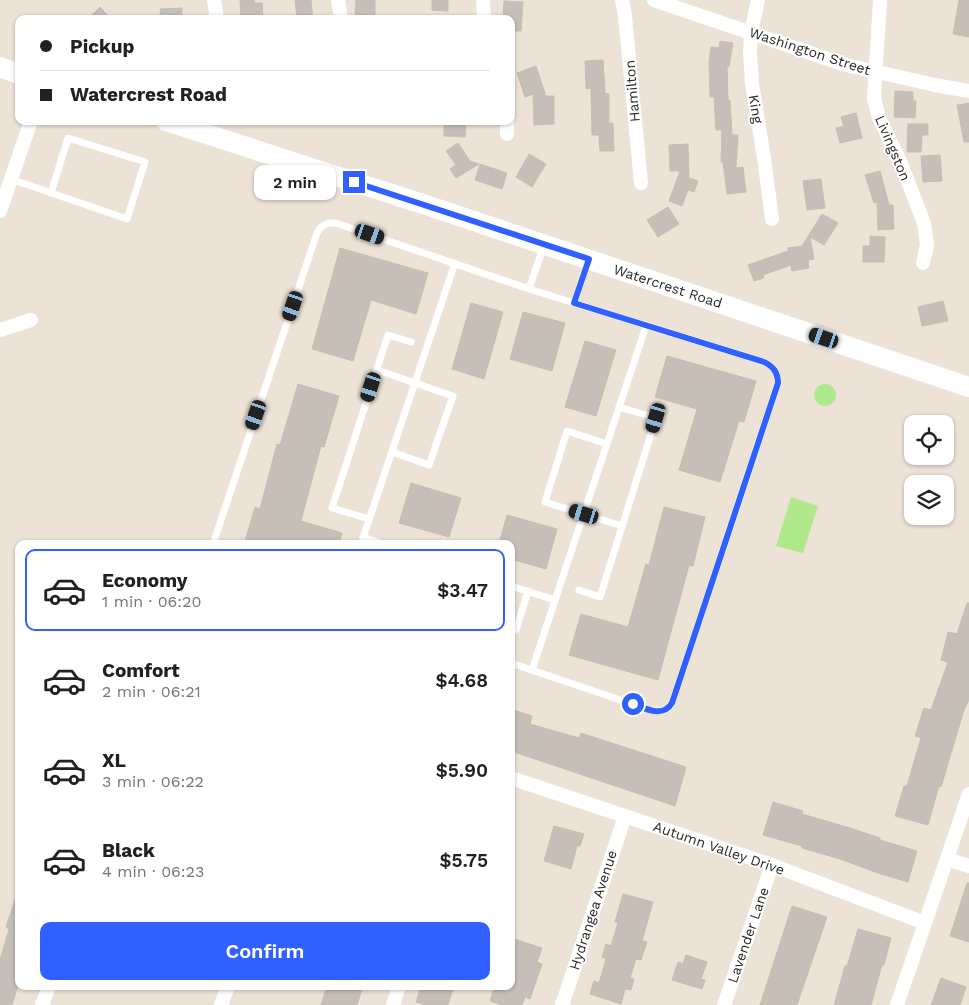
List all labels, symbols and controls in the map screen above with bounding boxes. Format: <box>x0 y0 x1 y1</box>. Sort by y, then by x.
street label: Washington Street <box>747 24 873 78</box>
text: Pickup <box>70 35 134 58</box>
street label: Hamilton <box>621 59 643 123</box>
text: Watercrest Road <box>70 83 227 106</box>
street label: King <box>746 93 766 125</box>
street label: Livingston <box>872 113 914 183</box>
callout: 2 min <box>254 164 336 200</box>
route end <box>343 171 365 193</box>
text: 2 min <box>273 173 317 192</box>
car <box>353 222 386 246</box>
street label: Watercrest Road <box>612 261 724 311</box>
car <box>281 289 304 323</box>
car <box>807 326 840 350</box>
car <box>359 370 382 404</box>
car <box>244 398 267 432</box>
car <box>644 401 667 435</box>
map controls <box>904 415 954 525</box>
button: locate <box>904 415 954 465</box>
button: layers <box>904 475 954 525</box>
car <box>567 502 600 526</box>
icon: car <box>42 568 87 613</box>
text: Economy <box>102 569 187 592</box>
text: $3.47 <box>437 579 488 602</box>
text: 1 min · 06:20 <box>102 592 201 611</box>
icon: car <box>42 658 87 703</box>
text: Comfort <box>102 659 180 682</box>
text: $4.68 <box>435 669 488 692</box>
text: 2 min · 06:21 <box>102 682 201 701</box>
route start <box>622 693 644 715</box>
icon: car <box>42 748 87 793</box>
text: XL <box>102 749 126 772</box>
text: $5.90 <box>436 759 488 782</box>
text: 3 min · 06:22 <box>102 772 204 791</box>
street label: Autumn Valley Drive <box>651 818 787 878</box>
icon: car <box>42 838 87 883</box>
text: Black <box>102 839 155 862</box>
street label: Hydrangea Avenue <box>566 848 620 972</box>
text: $5.75 <box>439 849 488 872</box>
text: 4 min · 06:23 <box>102 862 204 881</box>
street label: Lavender Lane <box>724 885 772 985</box>
button: Confirm <box>40 922 490 980</box>

